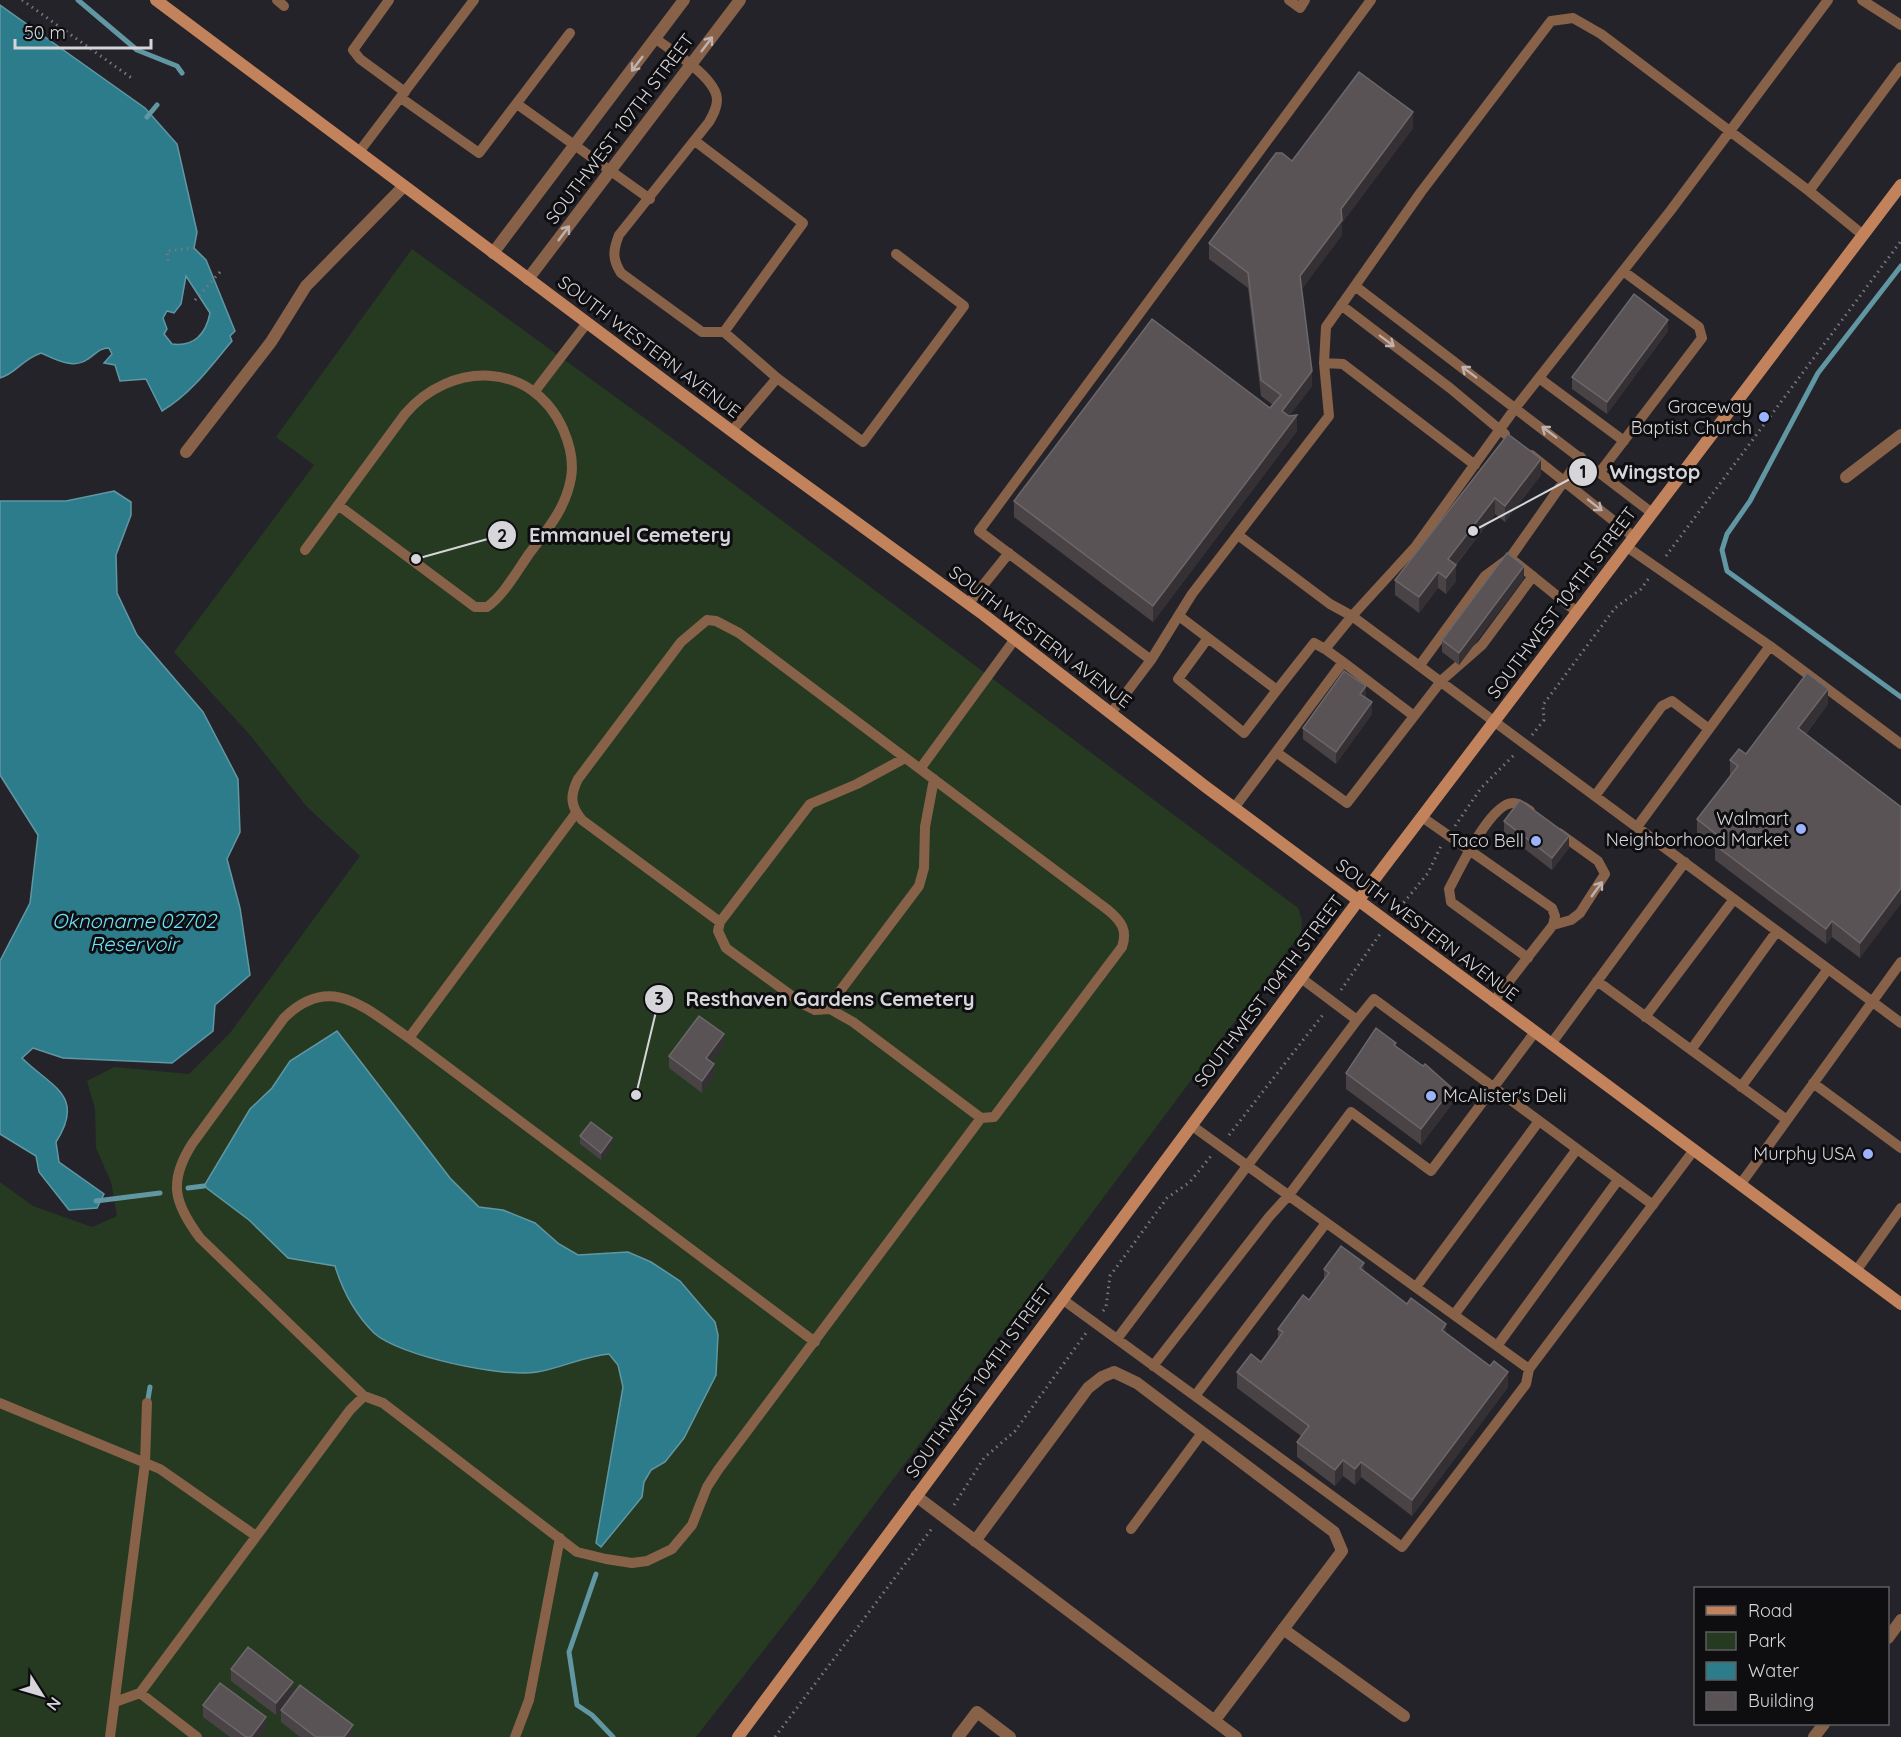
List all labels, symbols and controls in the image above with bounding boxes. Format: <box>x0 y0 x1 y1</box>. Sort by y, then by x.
scale bar <box>15 12 152 50</box>
text: 50 m <box>24 21 66 44</box>
street label: SOUTHWEST 107TH STREET <box>540 29 699 229</box>
one-way arrow <box>700 36 713 52</box>
one-way arrow <box>630 55 643 71</box>
one-way arrow <box>557 225 570 241</box>
street label: SOUTH WESTERN AVENUE <box>553 270 745 423</box>
one-way arrow <box>1379 334 1395 347</box>
one-way arrow <box>1461 366 1477 379</box>
place label: Graceway Baptist Church <box>1631 395 1752 439</box>
marker: Graceway Baptist Church <box>1757 410 1771 424</box>
one-way arrow <box>1541 426 1557 439</box>
callout: Wingstop <box>1568 453 1713 491</box>
text: Wingstop <box>1610 459 1700 484</box>
text: 1 <box>1579 460 1587 483</box>
one-way arrow <box>1587 499 1603 512</box>
street label: SOUTHWEST 104TH STREET <box>1482 502 1641 703</box>
callout: Emmanuel Cemetery <box>487 516 743 554</box>
text: Emmanuel Cemetery <box>529 522 731 547</box>
text: 2 <box>497 524 507 547</box>
street label: SOUTH WESTERN AVENUE <box>944 560 1136 713</box>
place label: Walmart Neighborhood Market <box>1606 807 1789 851</box>
marker: Walmart Neighborhood Market <box>1794 822 1808 836</box>
place label: Taco Bell <box>1449 829 1524 852</box>
marker: Taco Bell <box>1529 834 1543 848</box>
street label: SOUTH WESTERN AVENUE <box>1331 853 1523 1006</box>
one-way arrow <box>1591 882 1603 898</box>
street label: SOUTHWEST 104TH STREET <box>1189 890 1348 1091</box>
water label: Oknoname 02702 Reservoir <box>52 908 218 956</box>
callout: Resthaven Gardens Cemetery <box>644 980 987 1018</box>
text: Resthaven Gardens Cemetery <box>685 986 975 1011</box>
text: 3 <box>654 987 664 1010</box>
place label: McAlister's Deli <box>1443 1084 1566 1107</box>
marker: McAlister's Deli <box>1424 1089 1438 1103</box>
place label: Murphy USA <box>1753 1142 1856 1165</box>
marker: Murphy USA <box>1861 1147 1875 1161</box>
street label: SOUTHWEST 104TH STREET <box>901 1279 1057 1482</box>
legend <box>1694 1587 1889 1725</box>
text: Road <box>1748 1599 1793 1622</box>
text: Park <box>1748 1629 1786 1652</box>
text: Water <box>1748 1659 1799 1682</box>
north arrow <box>12 1665 72 1725</box>
text: Building <box>1748 1689 1814 1712</box>
text: N <box>42 1693 66 1715</box>

